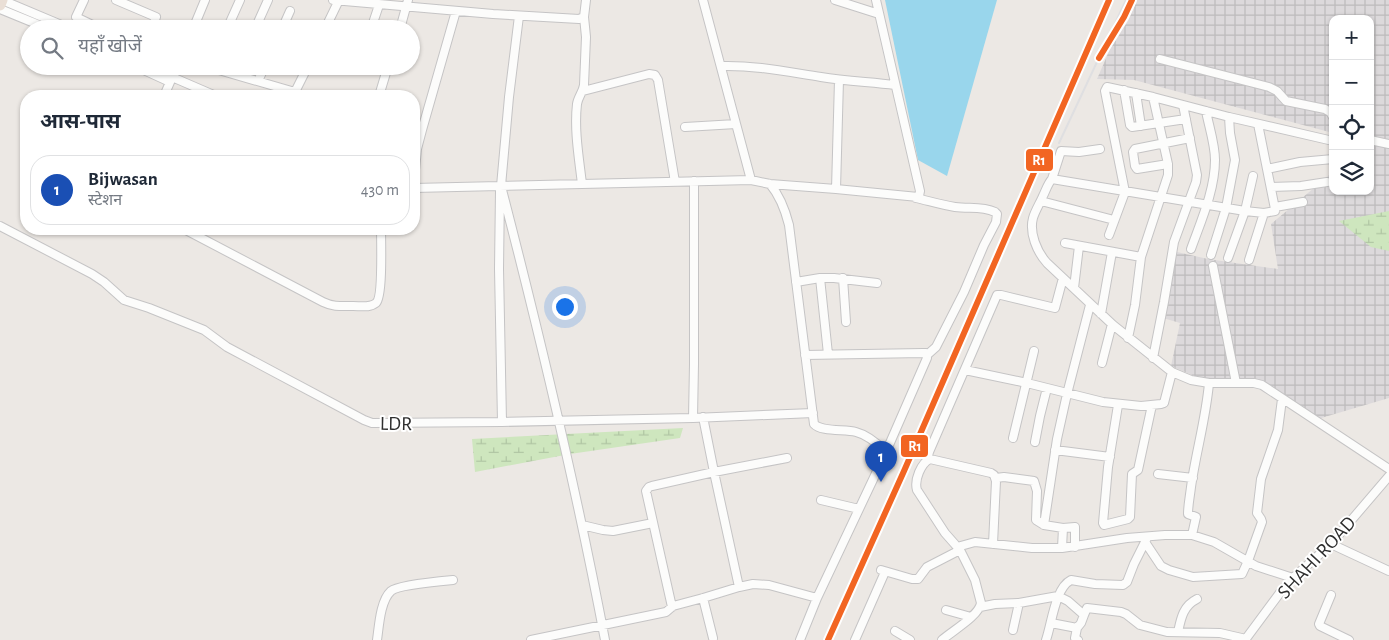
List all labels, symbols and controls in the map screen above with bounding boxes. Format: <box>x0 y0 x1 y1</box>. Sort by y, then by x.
map controls <box>1329 15 1374 195</box>
button: + <box>1329 15 1374 60</box>
search box <box>20 20 420 75</box>
icon: search <box>38 34 66 62</box>
text: यहाँ खोजें <box>78 37 142 56</box>
button: − <box>1329 60 1374 105</box>
button: locate <box>1329 105 1374 150</box>
text: आस-पास <box>40 111 121 132</box>
line badge: R1 <box>1025 148 1054 172</box>
button: layers <box>1329 150 1374 195</box>
text: R1 <box>1032 154 1046 168</box>
text: Bijwasan <box>88 170 158 189</box>
text: 1 <box>54 182 60 198</box>
text: 430 m <box>361 182 399 198</box>
text: स्टेशन <box>88 192 122 208</box>
your location <box>552 294 578 320</box>
street label: LDR <box>380 414 412 434</box>
line badge: R1 <box>900 434 929 458</box>
text: R1 <box>908 440 922 454</box>
pin: 1 <box>865 441 897 482</box>
street label: SHAHI ROAD <box>1274 512 1360 603</box>

